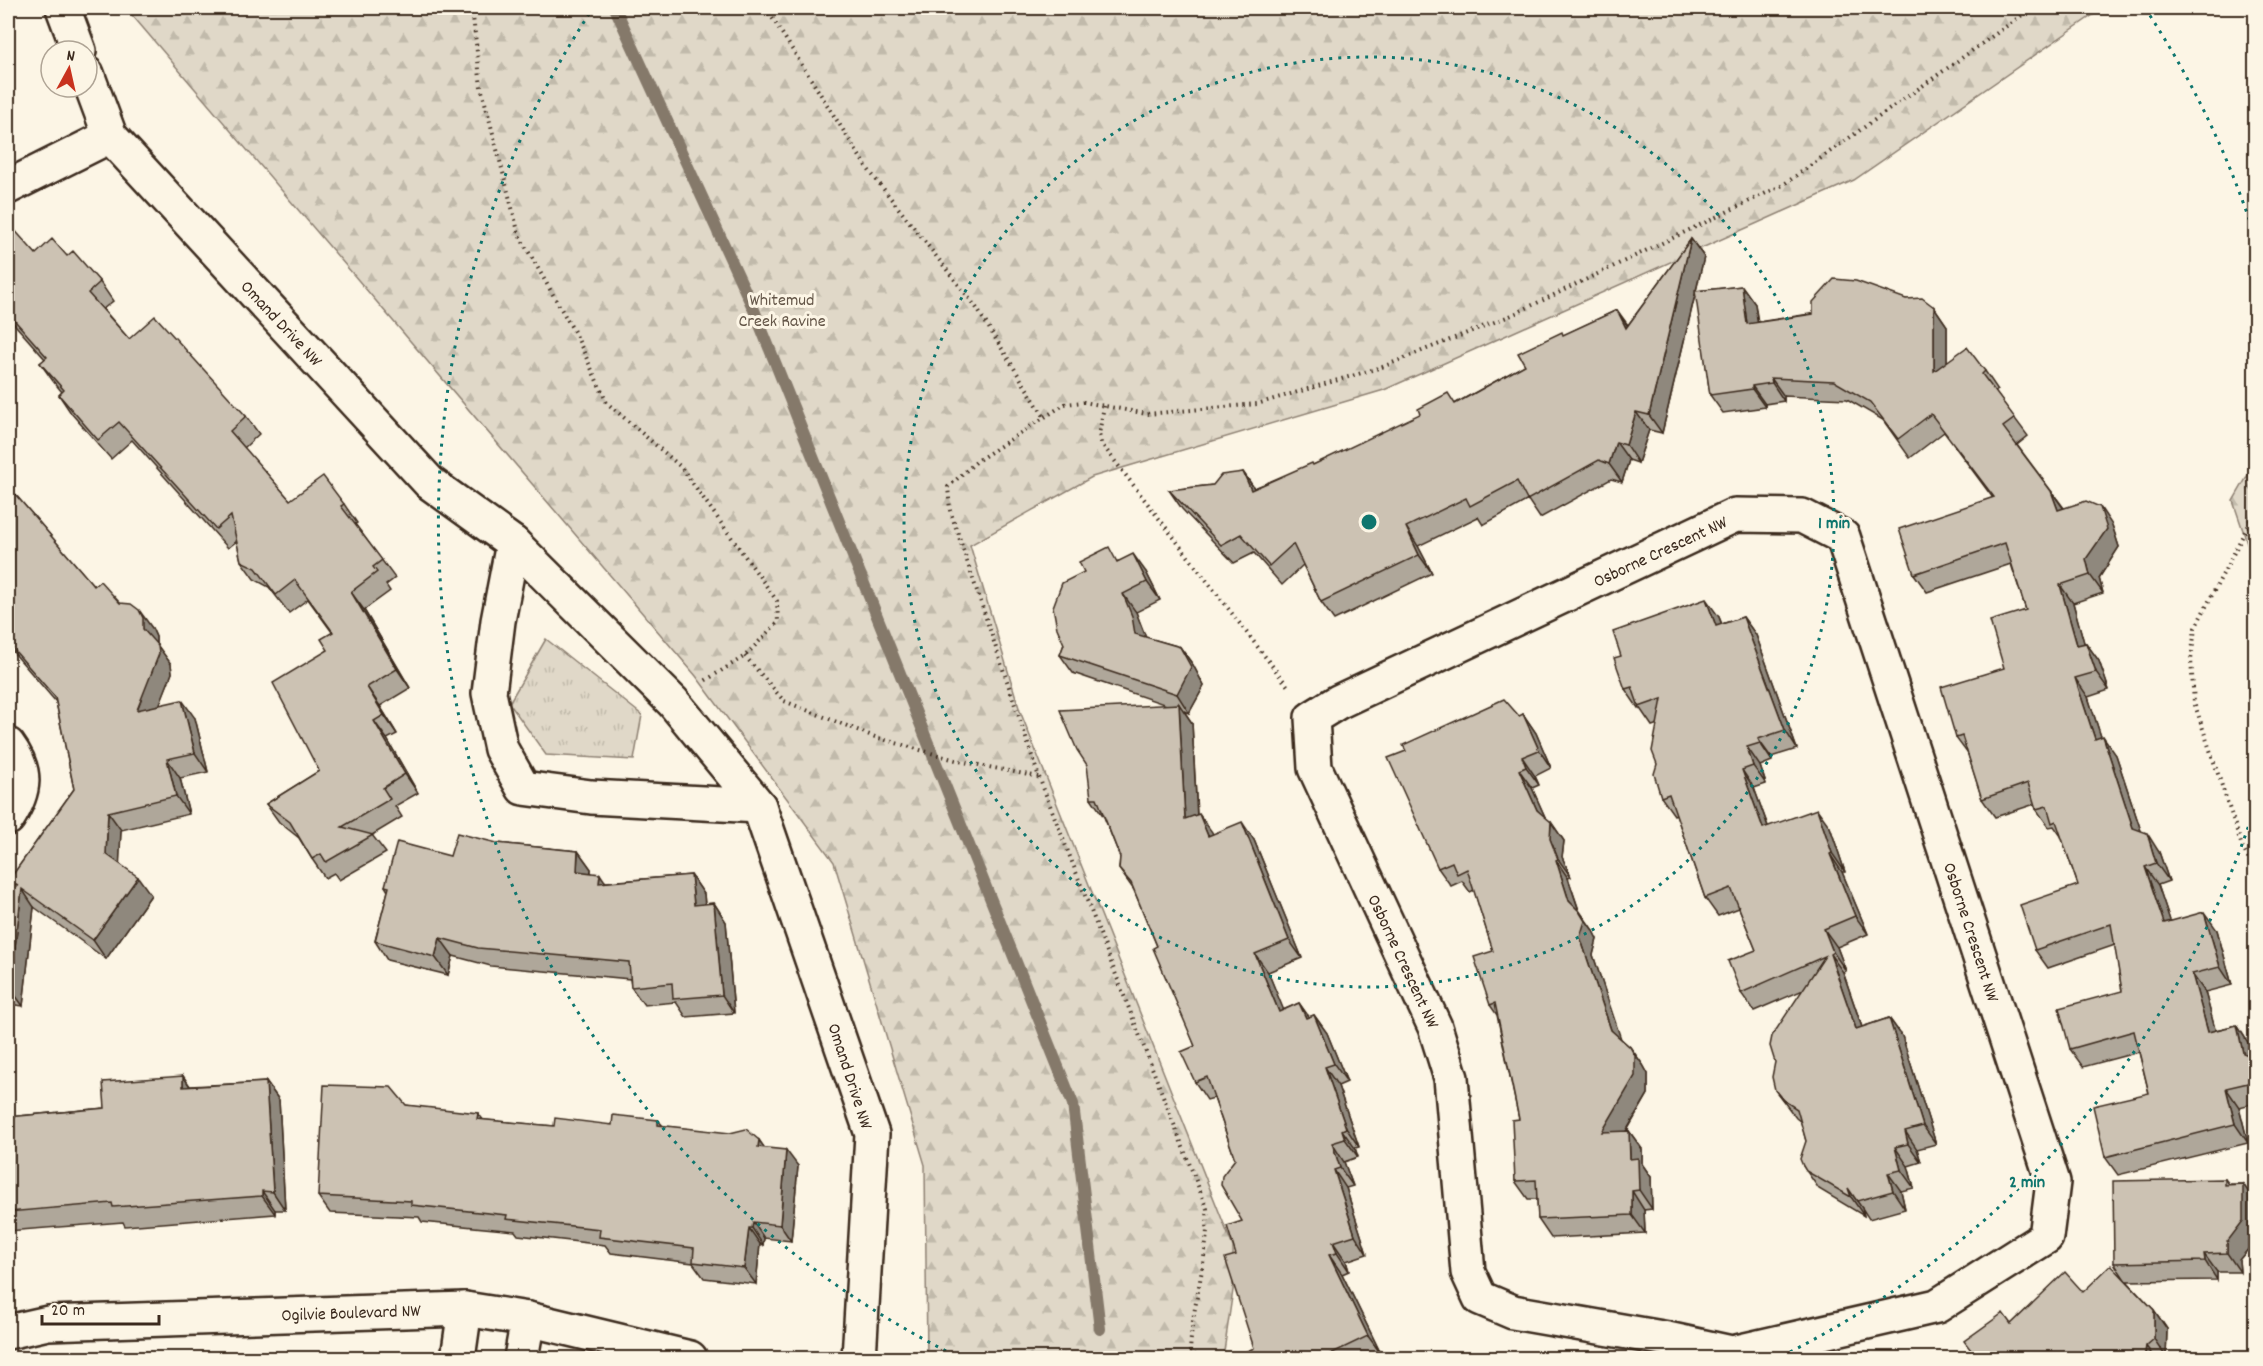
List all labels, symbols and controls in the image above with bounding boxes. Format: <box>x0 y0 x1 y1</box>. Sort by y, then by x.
north arrow <box>39 39 99 99</box>
text: N <box>65 45 76 69</box>
street label: Omand Drive NW <box>233 276 327 374</box>
park label: Whitemud Creek Ravine <box>738 289 826 335</box>
street label: Osborne Crescent NW <box>1590 511 1733 595</box>
centre of rings <box>1359 512 1379 532</box>
text: 1 min <box>1818 512 1850 537</box>
street label: Osborne Crescent NW <box>1935 860 2004 1006</box>
street label: Osborne Crescent NW <box>1360 891 1444 1034</box>
street label: Omand Drive NW <box>820 1021 878 1134</box>
text: 2 min <box>2009 1171 2045 1196</box>
scale bar <box>42 1288 159 1326</box>
text: 20 m <box>51 1299 85 1324</box>
street label: Ogilvie Boulevard NW <box>281 1300 422 1329</box>

